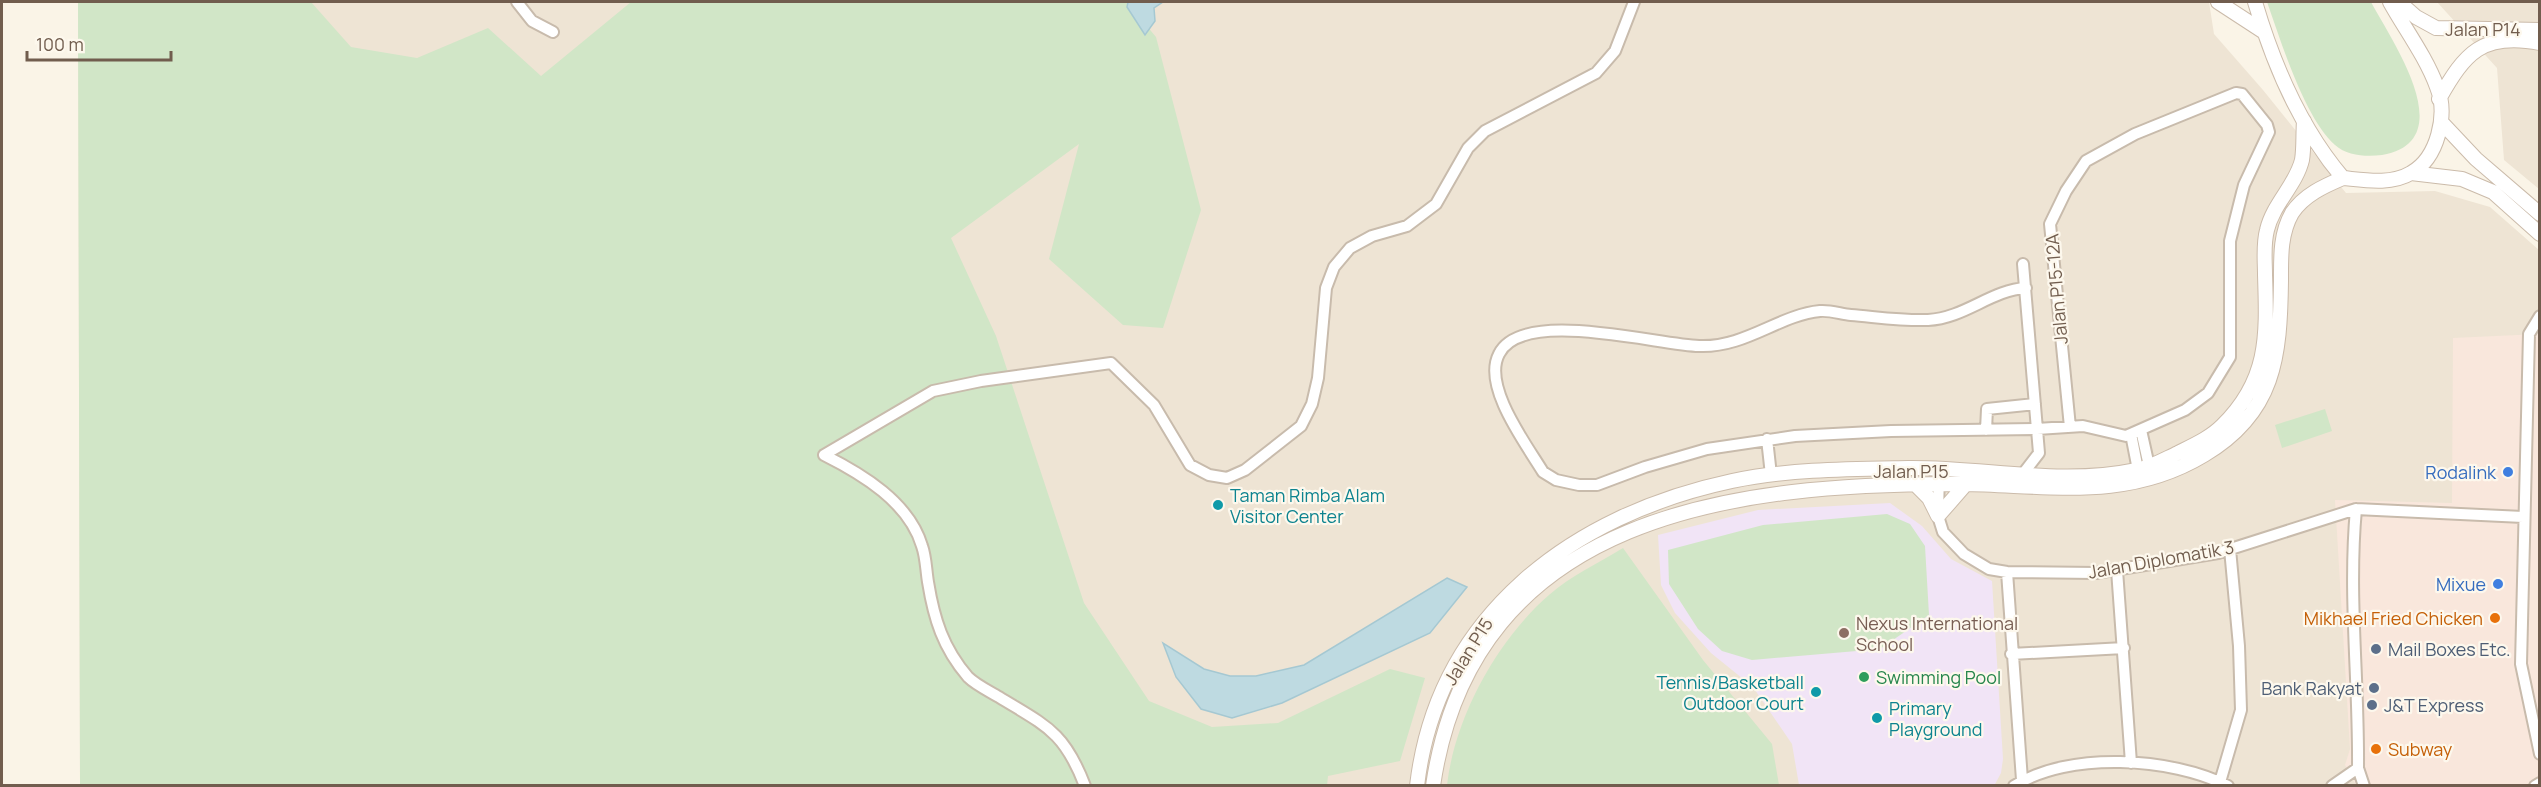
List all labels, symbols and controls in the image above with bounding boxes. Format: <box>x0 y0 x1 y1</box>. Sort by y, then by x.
street label: Jalan P14 <box>2445 17 2521 41</box>
scale bar <box>27 24 171 62</box>
text: 100 m <box>36 32 84 56</box>
street label: Jalan P15-12A <box>2039 232 2073 345</box>
street label: Jalan P15 <box>1873 459 1949 483</box>
place label: Rodalink <box>2425 460 2497 484</box>
marker: Rodalink <box>2501 465 2515 479</box>
place label: Taman Rimba Alam Visitor Center <box>1230 483 1385 528</box>
marker: Taman Rimba Alam Visitor Center <box>1211 498 1225 512</box>
street label: Jalan Diplomatik 3 <box>2086 534 2236 584</box>
place label: Mixue <box>2436 572 2486 596</box>
marker: Mixue <box>2491 577 2505 591</box>
place label: Mikhael Fried Chicken <box>2304 606 2483 630</box>
place label: Nexus International School <box>1856 611 2018 656</box>
marker: Mikhael Fried Chicken <box>2488 611 2502 625</box>
street label: Jalan P15 <box>1438 613 1498 689</box>
marker: Nexus International School <box>1837 626 1851 640</box>
place label: Mail Boxes Etc. <box>2388 637 2511 661</box>
marker: Mail Boxes Etc. <box>2369 642 2383 656</box>
place label: Swimming Pool <box>1876 665 2001 689</box>
place label: Tennis/Basketball Outdoor Court <box>1656 670 1804 715</box>
marker: Swimming Pool <box>1857 670 1871 684</box>
place label: Bank Rakyat <box>2261 676 2362 700</box>
marker: Bank Rakyat <box>2367 681 2381 695</box>
marker: Tennis/Basketball Outdoor Court <box>1809 685 1823 699</box>
place label: J&T Express <box>2384 693 2484 717</box>
place label: Primary Playground <box>1889 696 1982 741</box>
marker: J&T Express <box>2365 698 2379 712</box>
marker: Primary Playground <box>1870 711 1884 725</box>
place label: Subway <box>2388 737 2453 761</box>
marker: Subway <box>2369 742 2383 756</box>

